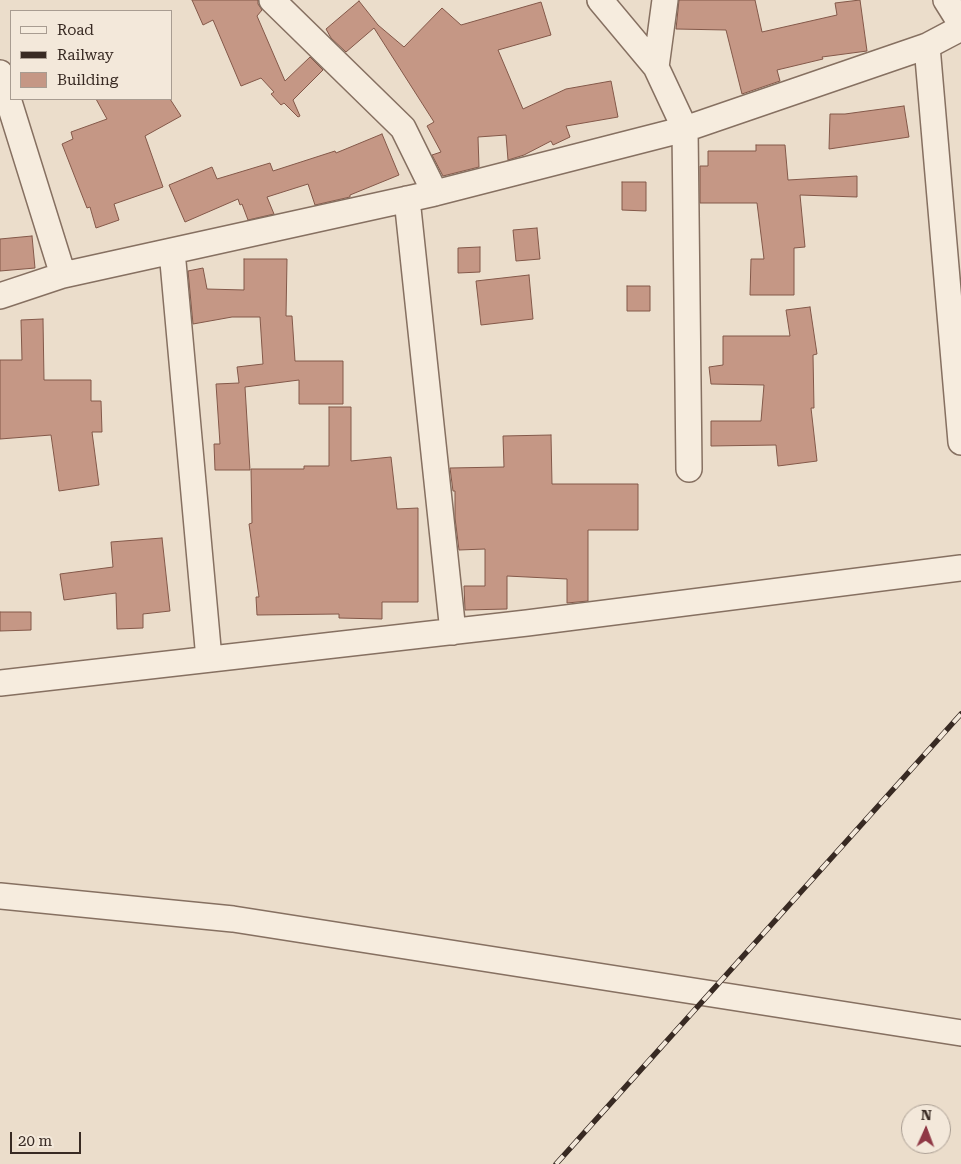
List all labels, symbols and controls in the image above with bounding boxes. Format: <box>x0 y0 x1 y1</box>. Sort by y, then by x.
legend <box>10 10 172 100</box>
text: Road <box>57 21 94 39</box>
text: Railway <box>57 46 114 64</box>
text: Building <box>57 71 118 89</box>
north arrow <box>901 1104 951 1154</box>
text: N <box>921 1107 932 1123</box>
scale bar <box>12 1122 84 1154</box>
text: 20 m <box>18 1132 52 1150</box>

